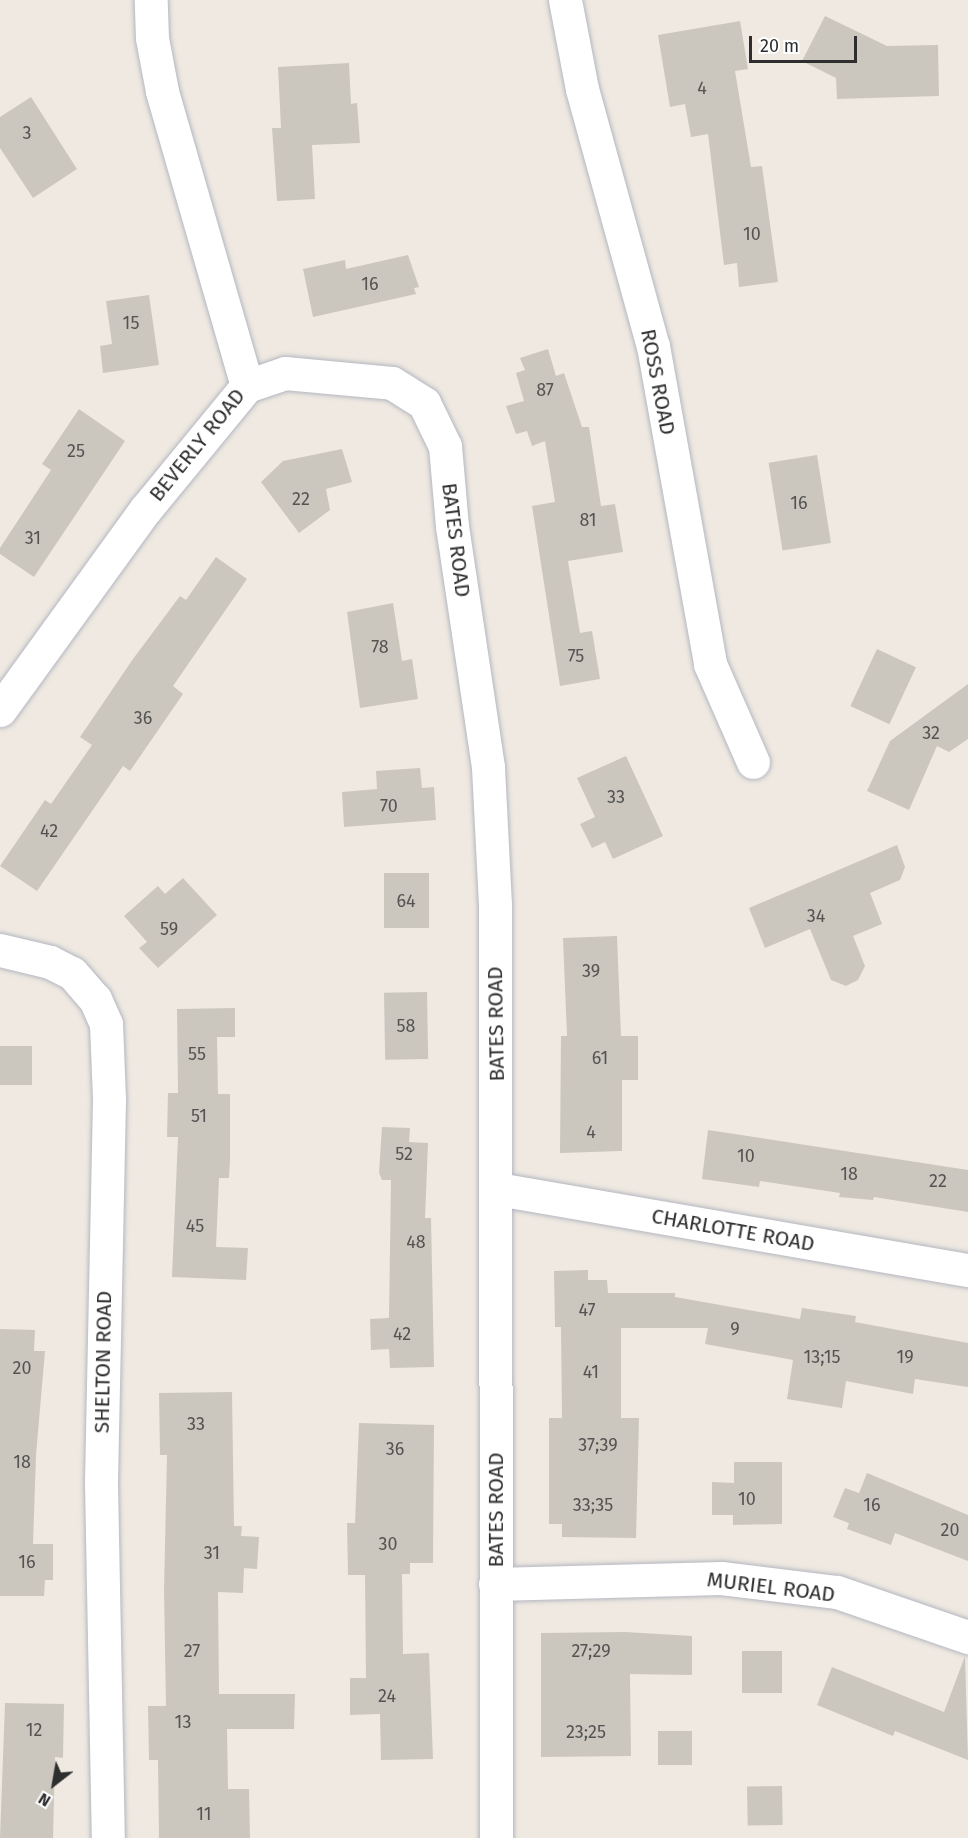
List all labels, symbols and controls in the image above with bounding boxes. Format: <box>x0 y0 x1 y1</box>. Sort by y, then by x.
scale bar <box>752 24 860 62</box>
text: 20 m <box>760 35 799 57</box>
house number: 4 <box>697 77 707 99</box>
house number: 3 <box>23 122 31 144</box>
house number: 10 <box>743 223 761 245</box>
house number: 16 <box>361 273 379 295</box>
house number: 15 <box>123 312 139 334</box>
street label: ROSS ROAD <box>635 327 681 437</box>
house number: 87 <box>536 379 554 401</box>
street label: BEVERLY ROAD <box>144 384 250 506</box>
house number: 25 <box>67 440 85 462</box>
street label: BATES ROAD <box>436 481 476 599</box>
house number: 22 <box>292 488 310 510</box>
house number: 16 <box>790 492 808 514</box>
house number: 81 <box>579 509 597 531</box>
house number: 31 <box>25 527 41 549</box>
house number: 78 <box>371 636 389 658</box>
house number: 75 <box>568 645 584 667</box>
house number: 36 <box>134 707 152 729</box>
house number: 32 <box>922 722 940 744</box>
house number: 33 <box>607 786 625 808</box>
house number: 70 <box>380 795 398 817</box>
house number: 42 <box>40 820 58 842</box>
house number: 64 <box>396 890 416 912</box>
house number: 34 <box>807 905 825 927</box>
house number: 59 <box>160 918 178 940</box>
house number: 39 <box>582 960 600 982</box>
street label: BATES ROAD <box>482 966 510 1082</box>
house number: 58 <box>397 1015 415 1037</box>
house number: 55 <box>188 1043 206 1065</box>
house number: 61 <box>592 1047 608 1069</box>
house number: 51 <box>191 1105 207 1127</box>
house number: 4 <box>586 1121 596 1143</box>
house number: 52 <box>395 1143 413 1165</box>
house number: 10 <box>737 1145 755 1167</box>
house number: 18 <box>840 1163 858 1185</box>
house number: 22 <box>929 1170 947 1192</box>
street label: CHARLOTTE ROAD <box>650 1203 816 1257</box>
house number: 45 <box>186 1215 204 1237</box>
house number: 48 <box>406 1231 426 1253</box>
street label: SHELTON ROAD <box>89 1290 117 1434</box>
house number: 47 <box>578 1299 596 1321</box>
house number: 9 <box>730 1318 740 1340</box>
house number: 42 <box>393 1323 411 1345</box>
house number: 13;15 <box>803 1346 841 1368</box>
house number: 19 <box>896 1346 914 1368</box>
house number: 20 <box>13 1357 31 1379</box>
house number: 41 <box>583 1361 599 1383</box>
house number: 33 <box>187 1413 205 1435</box>
house number: 37;39 <box>578 1434 618 1456</box>
house number: 36 <box>386 1438 404 1460</box>
house number: 18 <box>13 1451 31 1473</box>
street label: BATES ROAD <box>483 1453 509 1567</box>
house number: 10 <box>738 1488 756 1510</box>
house number: 33;35 <box>573 1494 613 1516</box>
house number: 16 <box>863 1494 881 1516</box>
house number: 20 <box>941 1519 959 1541</box>
house number: 30 <box>378 1533 398 1555</box>
house number: 31 <box>204 1542 220 1564</box>
house number: 16 <box>18 1551 36 1573</box>
street label: MURIEL ROAD <box>706 1567 836 1607</box>
house number: 27 <box>184 1640 200 1662</box>
house number: 27;29 <box>571 1640 611 1662</box>
house number: 24 <box>378 1685 396 1707</box>
house number: 13 <box>175 1711 191 1733</box>
house number: 12 <box>26 1719 42 1741</box>
house number: 23;25 <box>566 1721 606 1743</box>
north arrow <box>24 1754 84 1814</box>
text: N <box>35 1789 54 1811</box>
house number: 11 <box>196 1803 212 1825</box>

